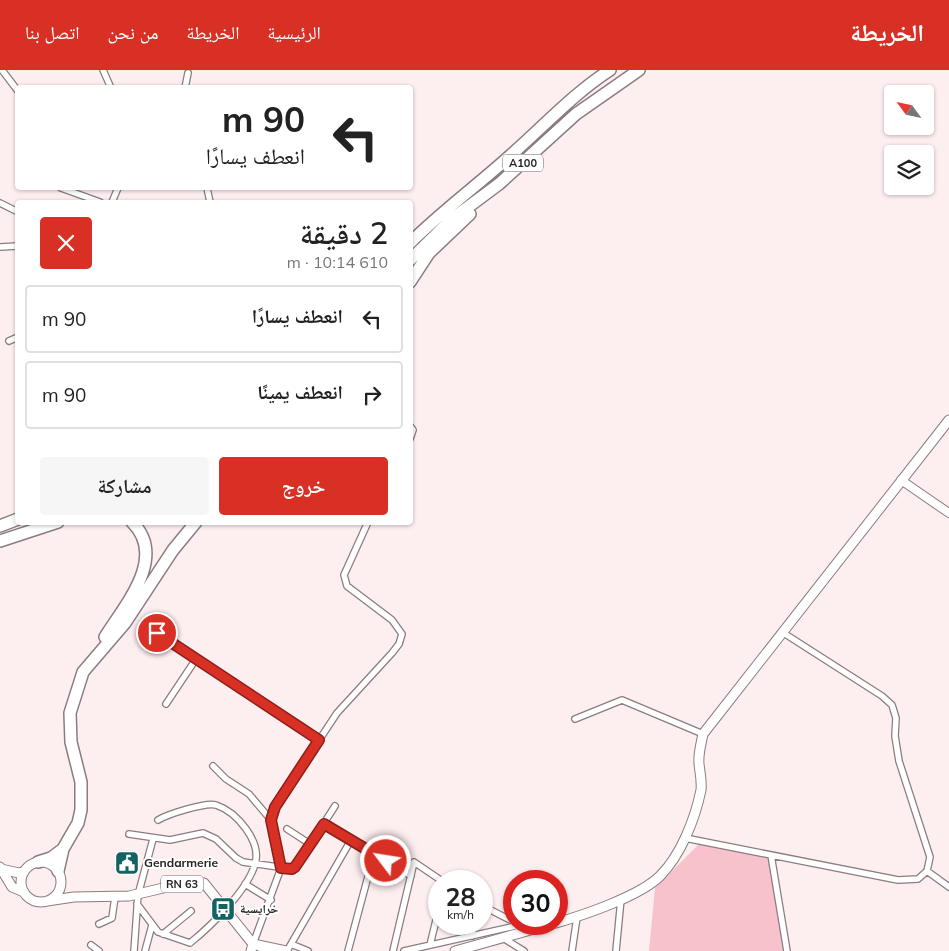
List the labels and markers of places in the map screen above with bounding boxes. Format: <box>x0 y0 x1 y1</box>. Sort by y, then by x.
pin <box>136 612 178 654</box>
public building icon: Gendarmerie <box>114 850 140 876</box>
place label: Gendarmerie <box>144 855 219 870</box>
bus stop icon: خرايسية <box>210 896 236 922</box>
place label: خرايسية <box>240 901 279 916</box>

